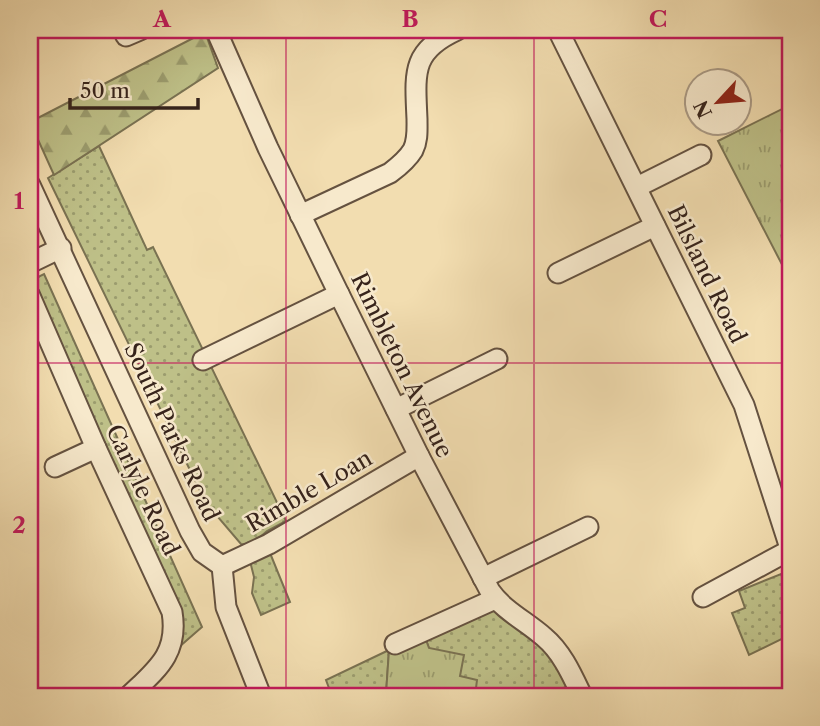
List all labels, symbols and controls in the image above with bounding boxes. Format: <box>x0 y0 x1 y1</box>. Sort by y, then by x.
text: A <box>152 5 172 33</box>
text: B <box>401 5 419 33</box>
text: C <box>649 5 667 33</box>
scale bar <box>70 66 198 110</box>
north arrow <box>684 66 754 136</box>
text: 50 m <box>80 78 130 103</box>
text: N <box>689 97 717 122</box>
text: 1 <box>14 187 25 215</box>
street label: Bilsland Road <box>661 200 753 348</box>
street label: Rimbleton Avenue <box>345 268 459 462</box>
street label: South Parks Road <box>118 338 226 526</box>
street label: Carlyle Road <box>100 420 186 560</box>
street label: Rimble Loan <box>241 444 377 538</box>
text: 2 <box>12 511 26 539</box>

